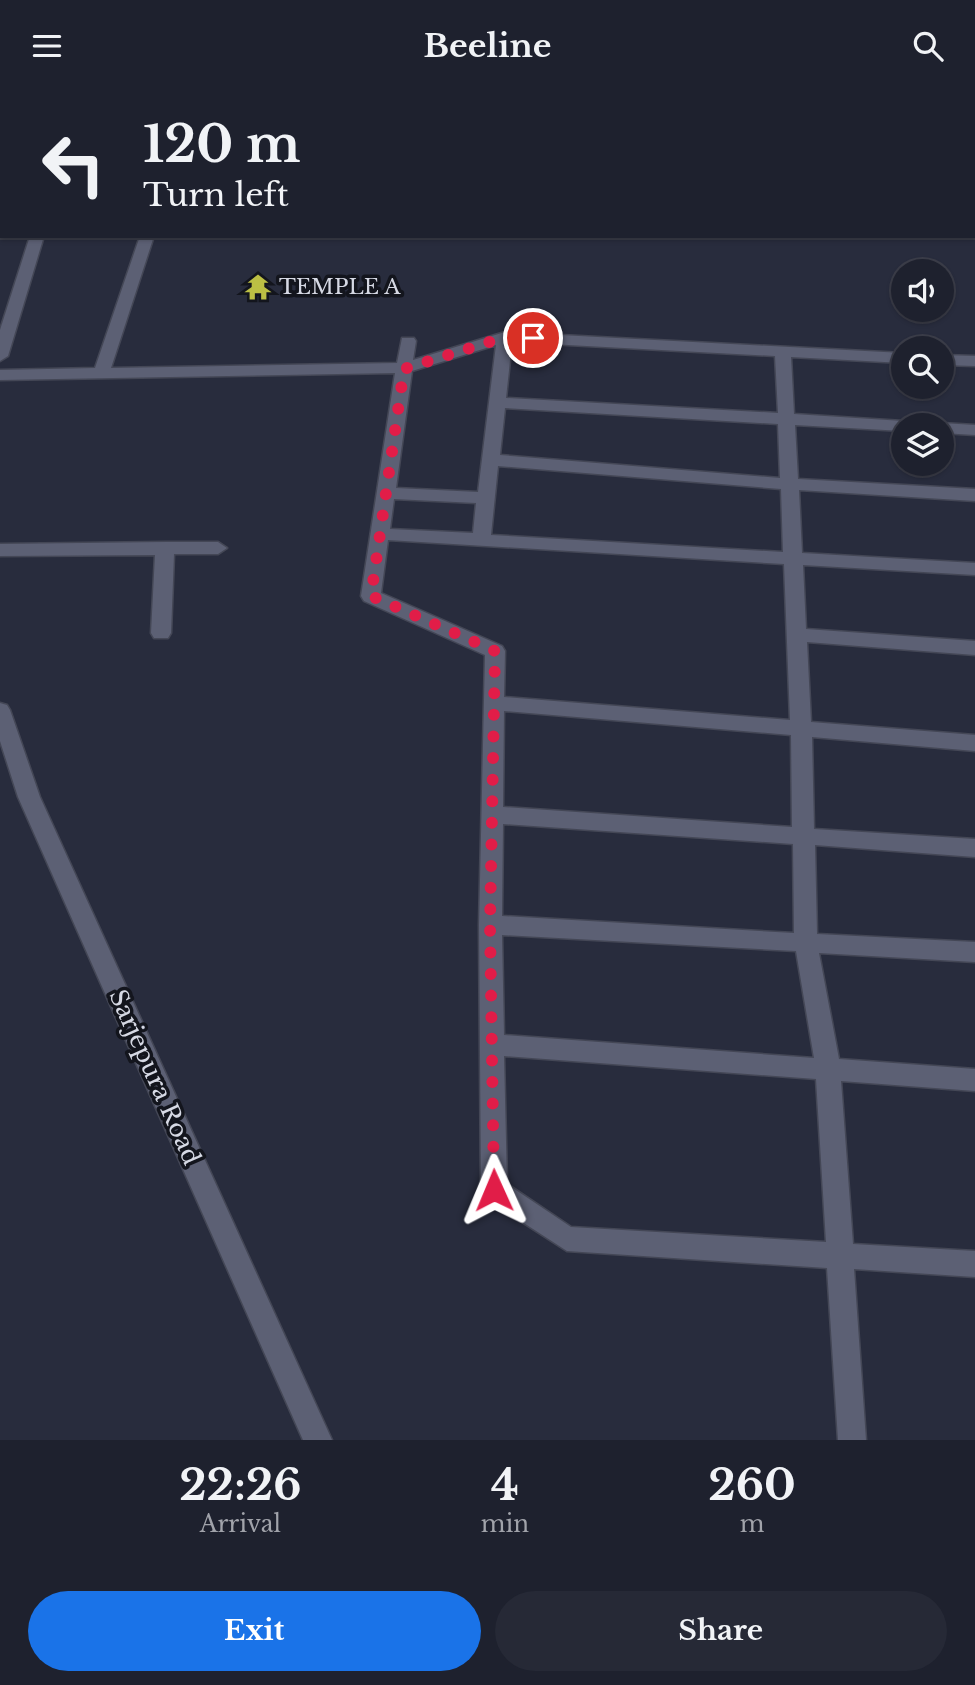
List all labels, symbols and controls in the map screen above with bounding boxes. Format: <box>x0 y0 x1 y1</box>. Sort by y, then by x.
text: Beeline <box>424 26 551 66</box>
icon: menu <box>28 27 66 65</box>
icon: search <box>909 27 947 65</box>
text: 120 m <box>143 114 301 175</box>
icon: left <box>28 119 119 210</box>
text: Turn left <box>143 175 289 215</box>
map controls <box>891 259 954 476</box>
button: sound <box>891 259 954 322</box>
temple icon: TEMPLE A <box>243 272 273 302</box>
place label: TEMPLE A <box>279 274 401 300</box>
pin <box>503 308 563 368</box>
icon: arrive <box>514 319 552 357</box>
button: search <box>891 336 954 399</box>
button: layers <box>891 413 954 476</box>
street label: Sarjepura Road <box>103 985 207 1169</box>
position arrow <box>457 1153 531 1227</box>
text: 22:26 <box>179 1459 302 1511</box>
text: 4 <box>491 1459 519 1511</box>
text: 260 <box>708 1459 796 1511</box>
text: Arrival <box>200 1510 281 1538</box>
text: min <box>481 1510 529 1538</box>
text: m <box>740 1510 764 1538</box>
button: Exit <box>28 1591 481 1671</box>
button: Share <box>495 1591 947 1671</box>

